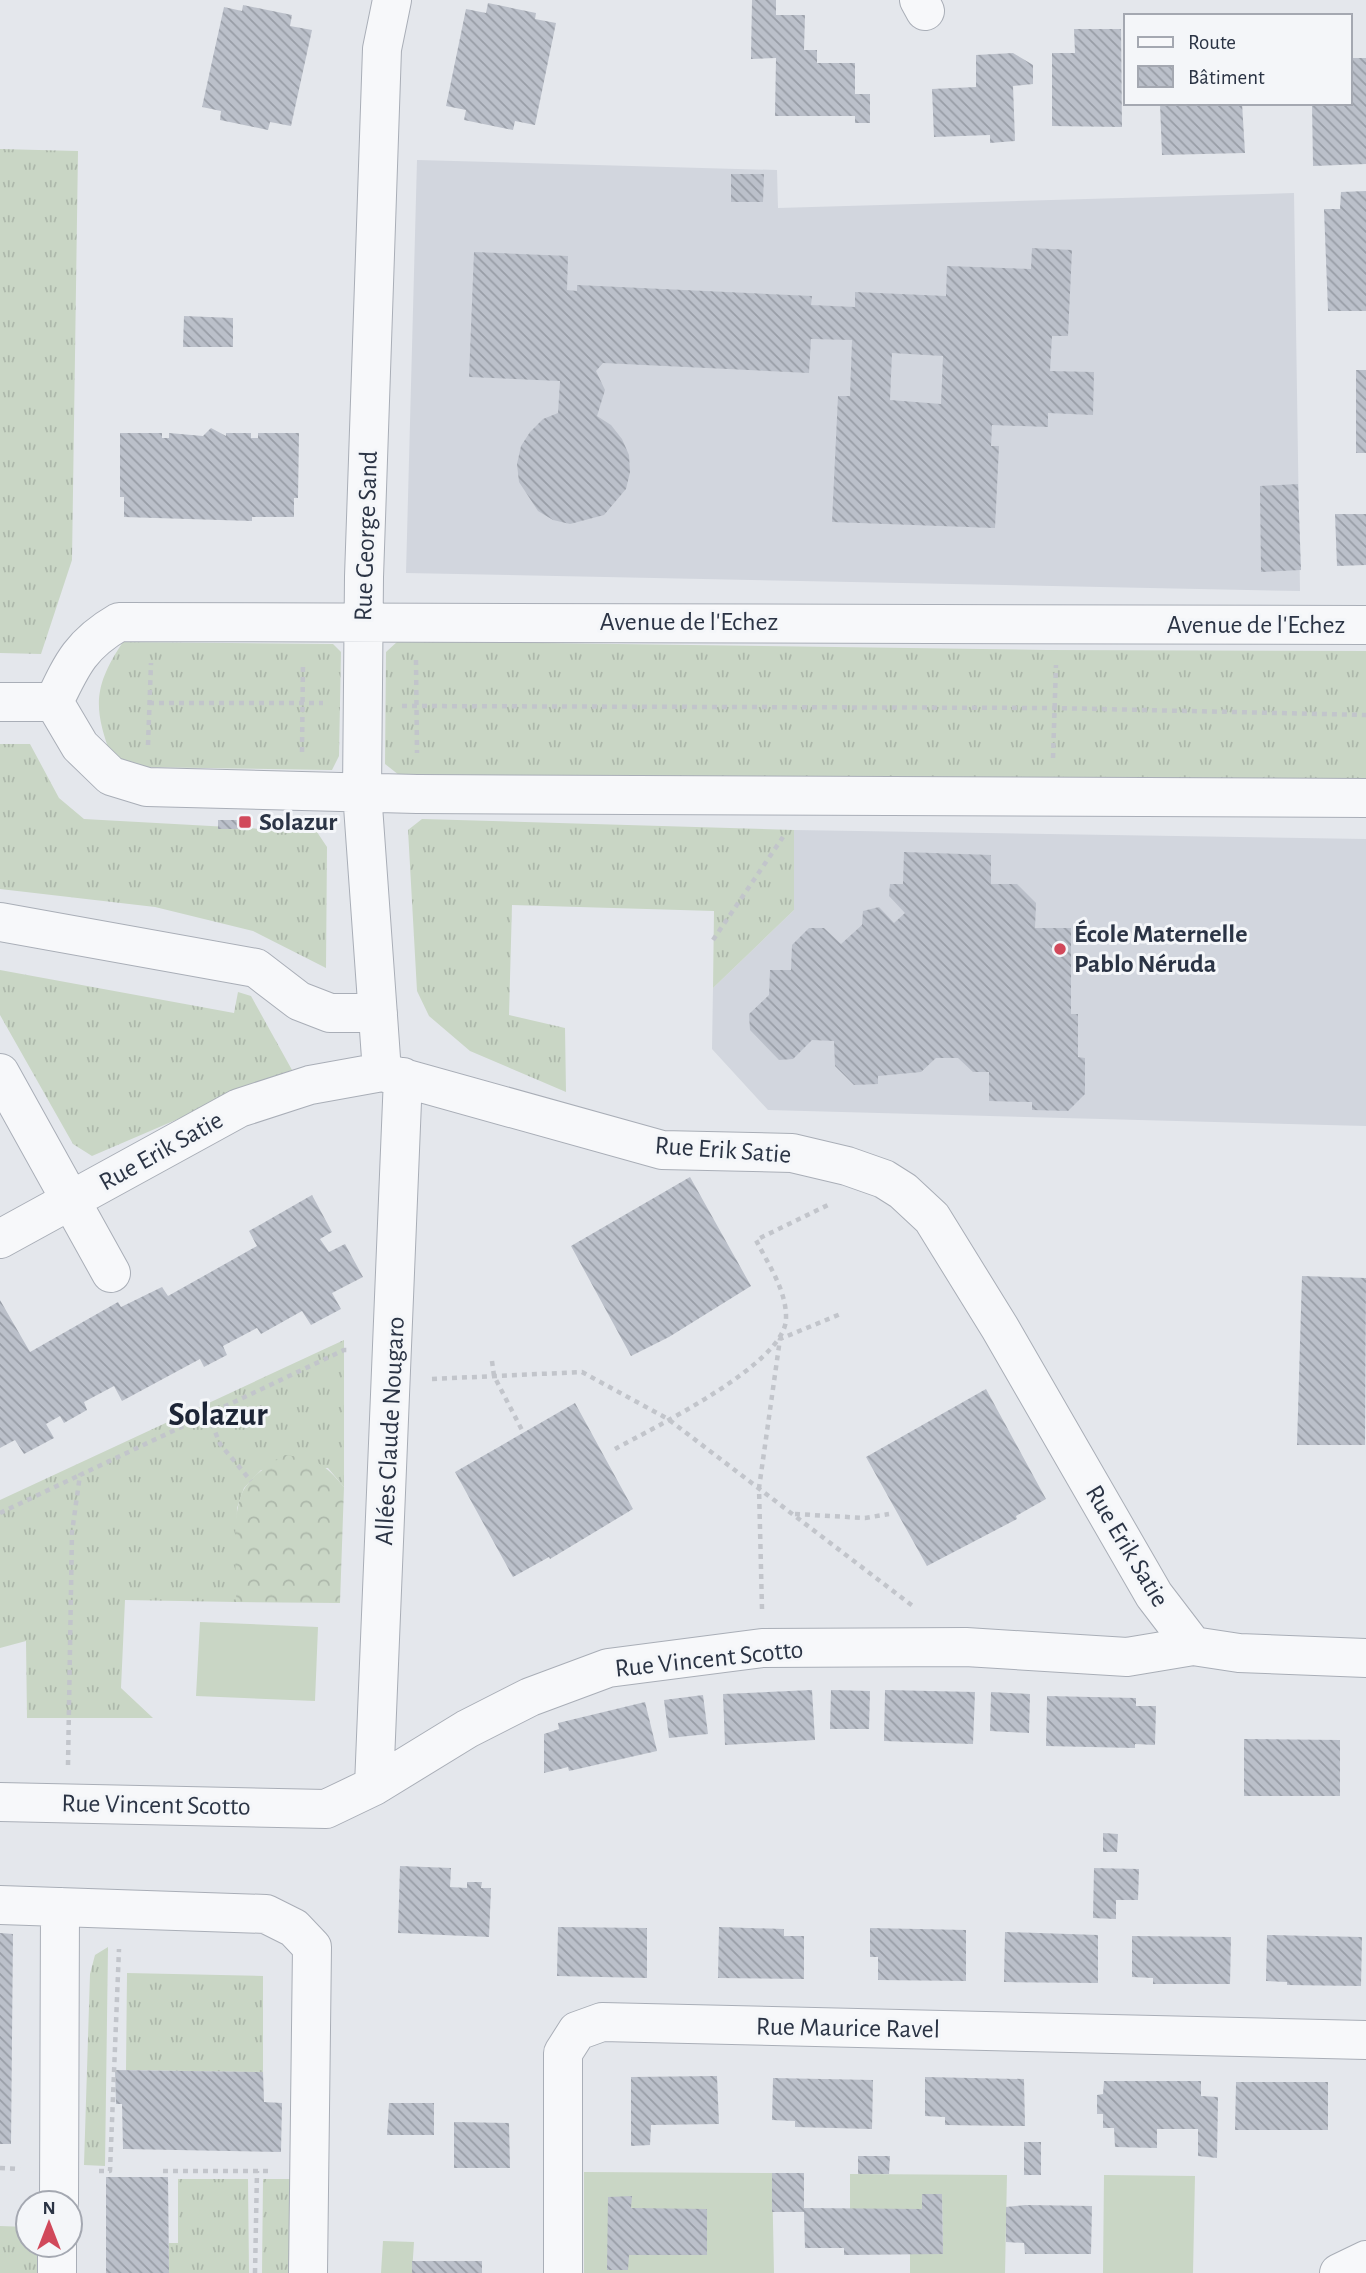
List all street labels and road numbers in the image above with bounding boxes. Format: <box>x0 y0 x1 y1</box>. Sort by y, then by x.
street label: Rue George Sand <box>350 450 382 622</box>
street label: Avenue de l'Echez <box>600 609 778 635</box>
street label: Avenue de l'Echez <box>1167 612 1345 638</box>
street label: Rue Erik Satie <box>95 1106 227 1196</box>
street label: Rue Erik Satie <box>654 1132 792 1168</box>
street label: Allées Claude Nougaro <box>371 1316 409 1546</box>
street label: Rue Erik Satie <box>1081 1481 1173 1611</box>
street label: Rue Vincent Scotto <box>614 1636 804 1682</box>
street label: Rue Vincent Scotto <box>61 1790 251 1820</box>
street label: Rue Maurice Ravel <box>756 2013 940 2043</box>

